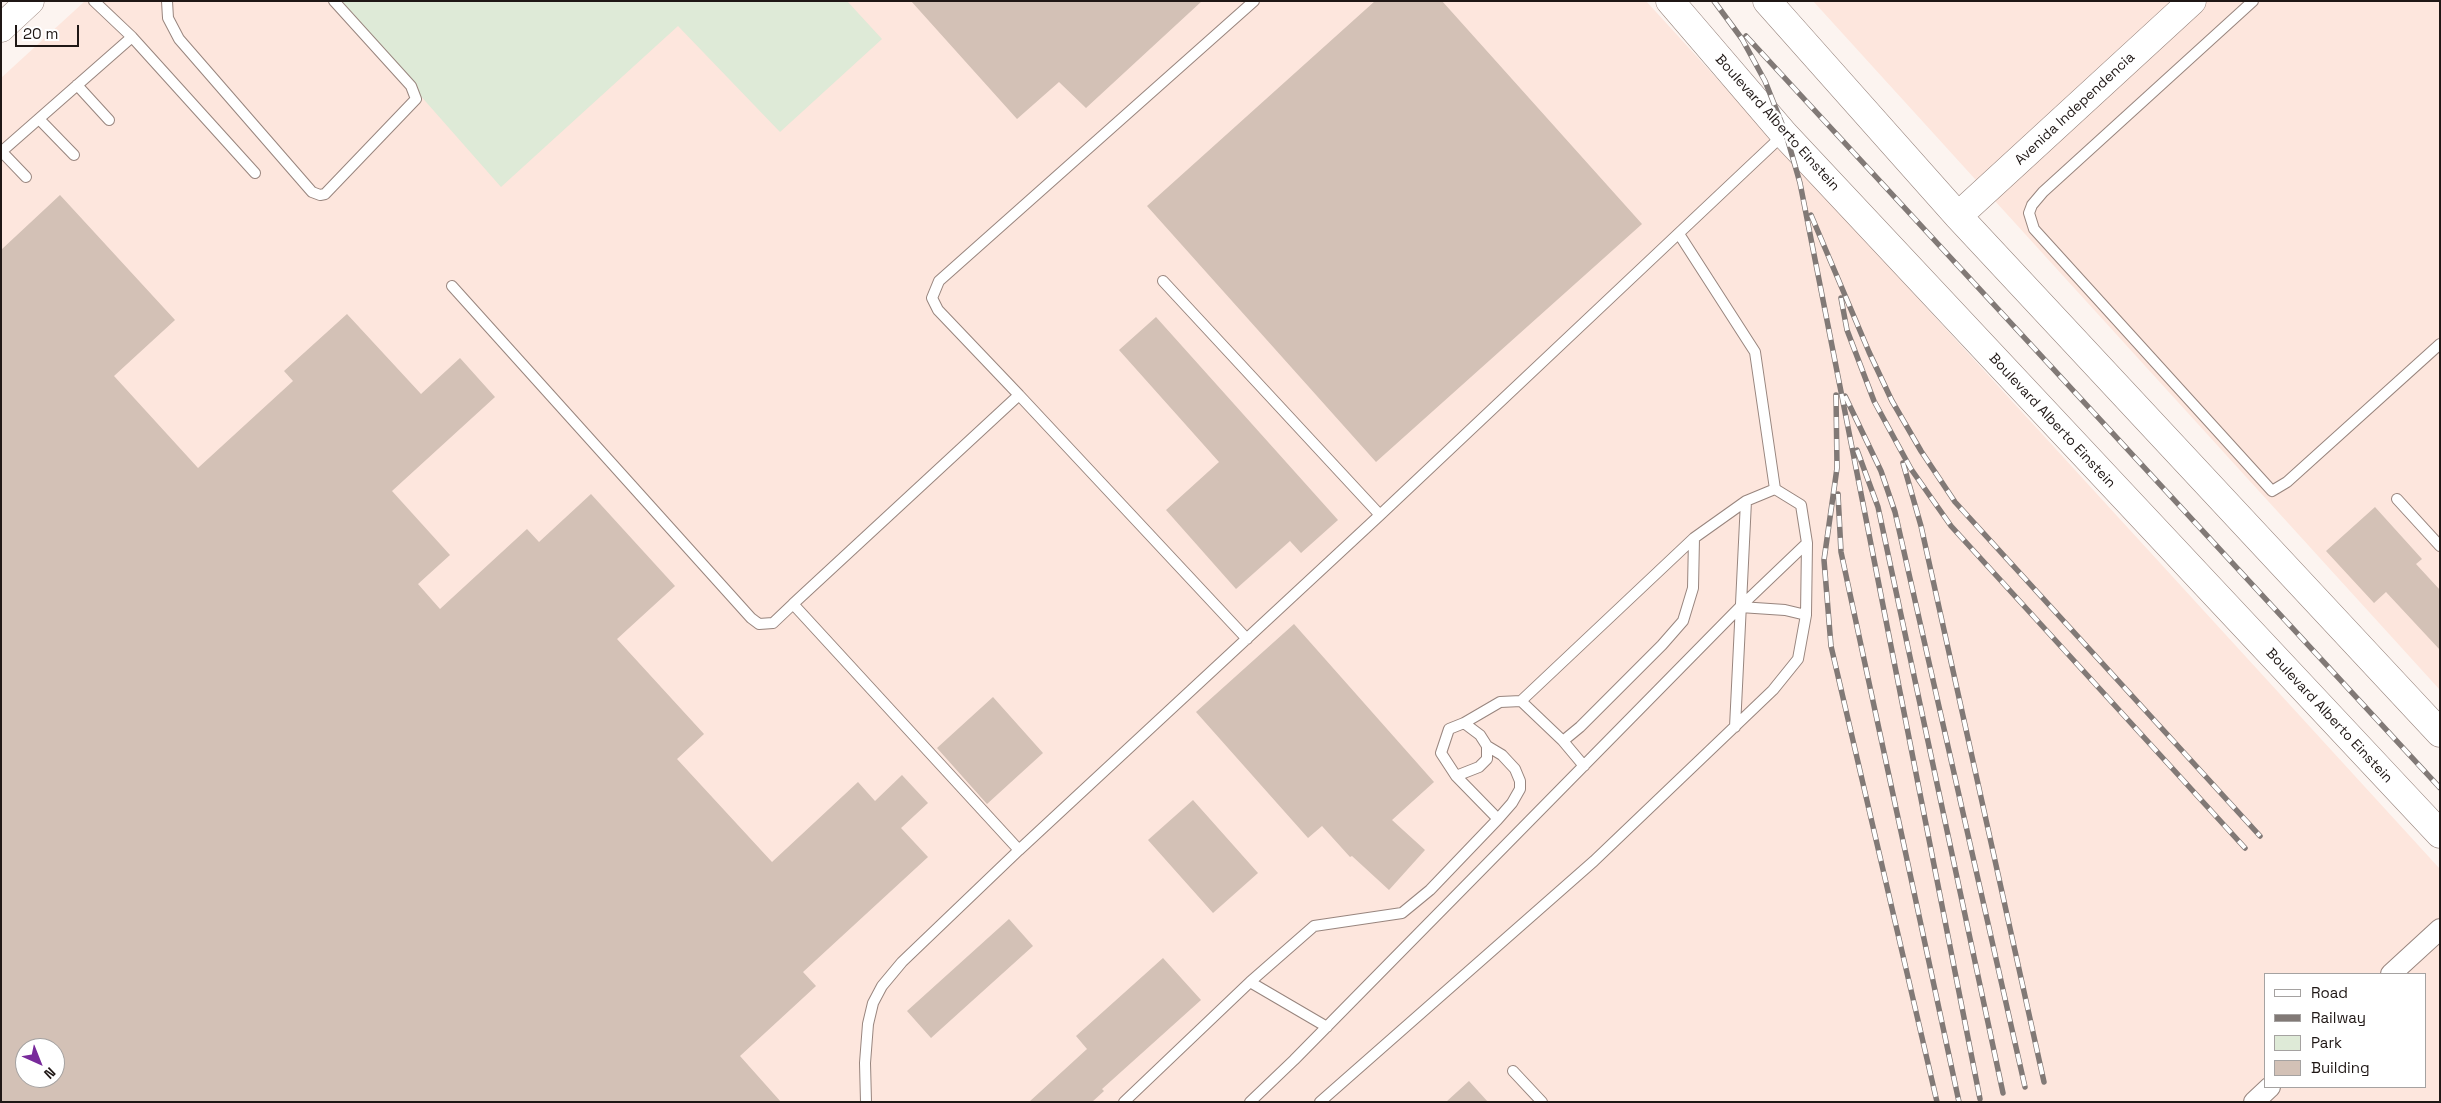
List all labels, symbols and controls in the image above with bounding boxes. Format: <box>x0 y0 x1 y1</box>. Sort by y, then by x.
scale bar <box>18 15 81 47</box>
text: 20 m <box>23 24 58 43</box>
street label: Avenida Independencia <box>2012 49 2138 169</box>
street label: Boulevard Alberto Einstein <box>1711 51 1843 195</box>
street label: Boulevard Alberto Einstein <box>1985 350 2119 492</box>
street label: Boulevard Alberto Einstein <box>2262 645 2396 787</box>
legend <box>2264 973 2426 1088</box>
text: Road <box>2311 983 2348 1002</box>
text: Railway <box>2311 1008 2366 1027</box>
text: Park <box>2311 1033 2342 1052</box>
north arrow <box>15 1038 65 1088</box>
text: Building <box>2311 1058 2370 1077</box>
text: N <box>40 1063 59 1083</box>

